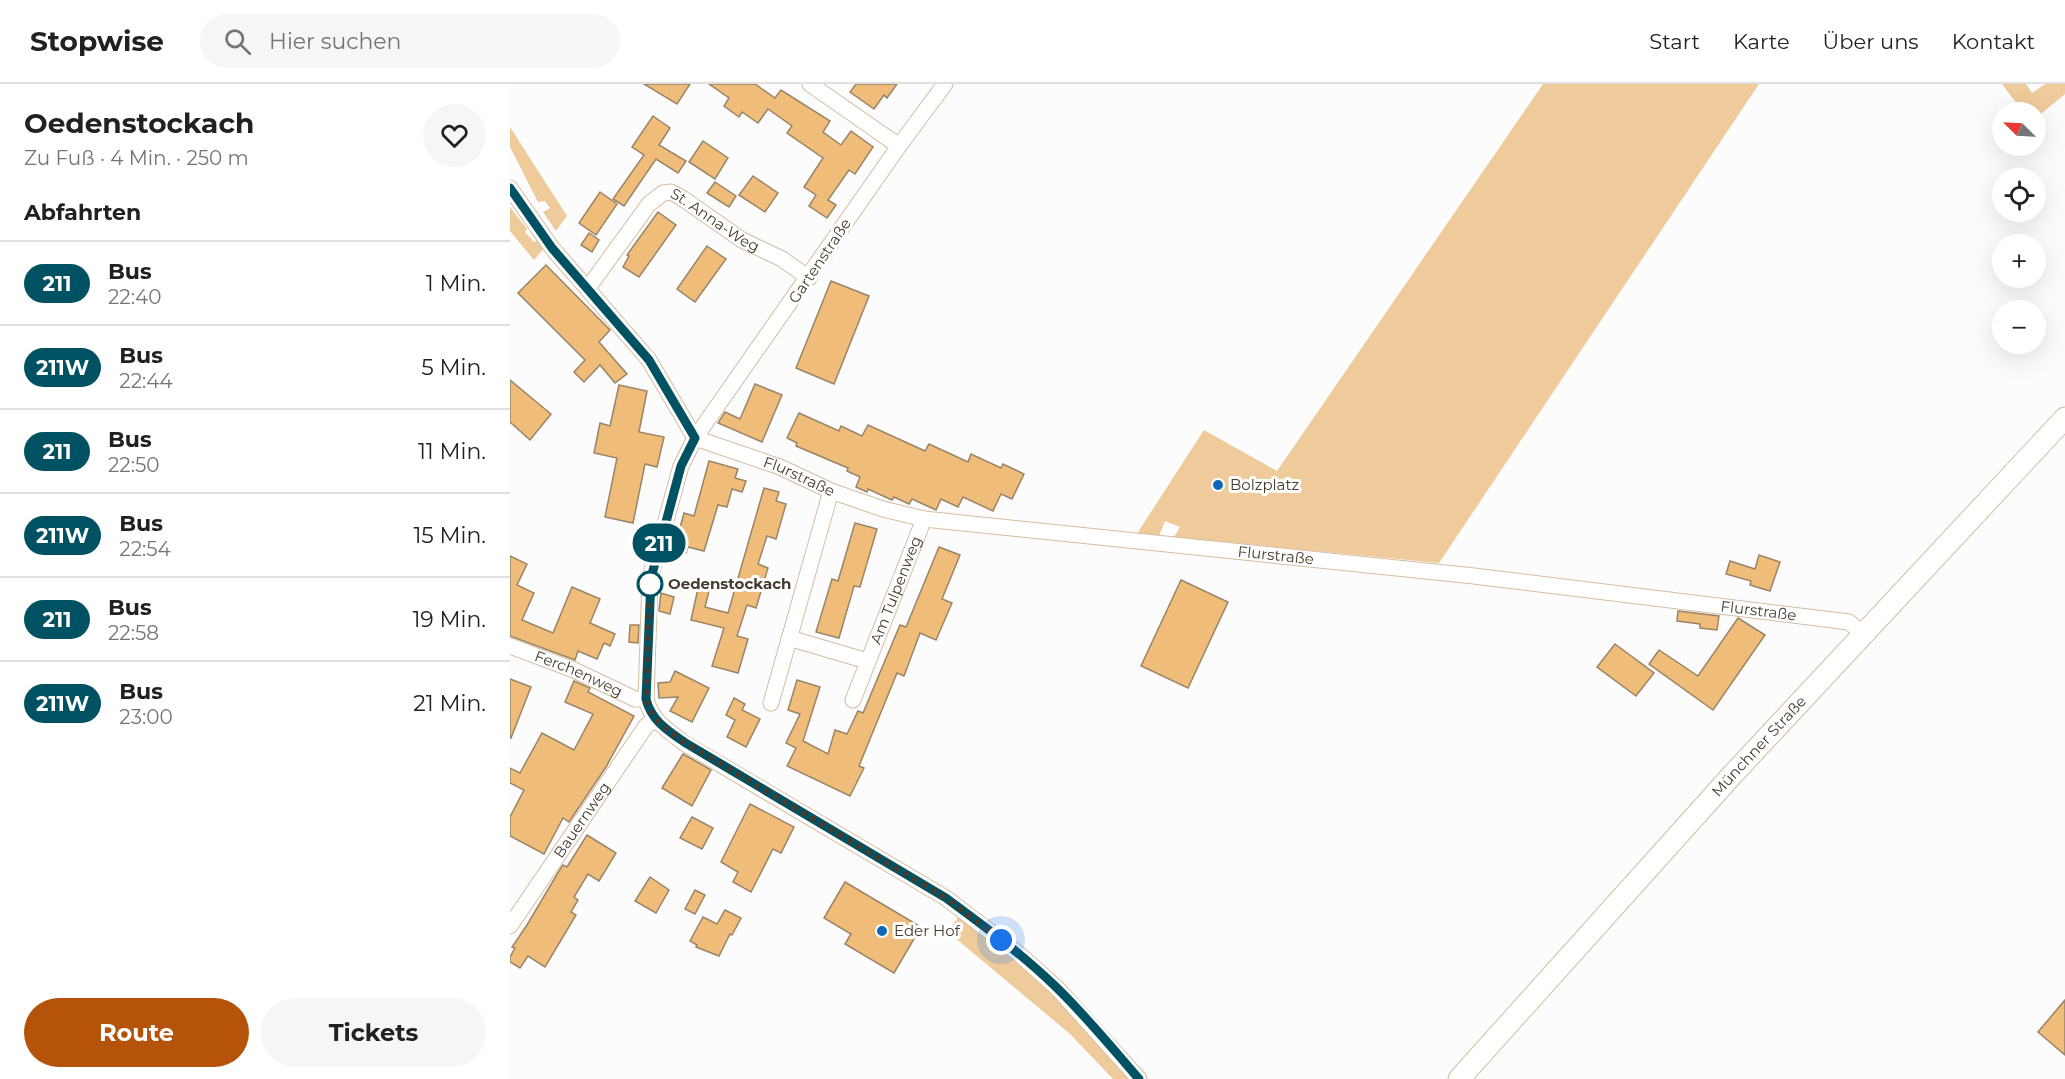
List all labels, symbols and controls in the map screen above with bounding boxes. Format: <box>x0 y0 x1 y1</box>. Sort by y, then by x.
search box <box>200 14 620 68</box>
text: Stopwise <box>30 24 164 58</box>
icon: search <box>221 25 254 58</box>
text: Hier suchen <box>269 28 401 55</box>
text: Start <box>1649 29 1700 54</box>
text: Karte <box>1733 29 1790 54</box>
text: Über uns <box>1823 29 1919 54</box>
text: Kontakt <box>1952 29 2035 54</box>
north arrow <box>1992 102 2046 156</box>
map controls <box>1992 102 2046 354</box>
button: heart <box>423 104 486 167</box>
text: Oedenstockach <box>24 106 254 140</box>
text: Zu Fuß · 4 Min. · 250 m <box>24 146 249 170</box>
button: locate <box>1992 168 2046 222</box>
street label: St. Anna-Weg <box>667 184 763 256</box>
text: Abfahrten <box>24 199 141 226</box>
street label: Gartenstraße <box>784 215 855 307</box>
button: + <box>1992 234 2046 288</box>
text: Bus <box>108 258 152 285</box>
text: 1 Min. <box>426 270 486 297</box>
text: 211 <box>43 271 71 296</box>
text: 22:40 <box>108 285 161 309</box>
button: − <box>1992 300 2046 354</box>
text: Bus <box>119 342 163 369</box>
text: 5 Min. <box>421 354 486 381</box>
text: 211W <box>36 355 89 380</box>
text: 22:44 <box>119 369 173 393</box>
text: Bus <box>108 426 152 453</box>
text: 11 Min. <box>418 438 486 465</box>
text: 211 <box>43 439 71 464</box>
street label: Flurstraße <box>761 452 838 500</box>
text: 22:50 <box>108 453 160 477</box>
place label: Bolzplatz <box>1230 475 1300 494</box>
marker: Bolzplatz <box>1211 478 1225 492</box>
text: Bus <box>119 510 163 537</box>
text: 15 Min. <box>413 522 486 549</box>
text: 211W <box>36 523 89 548</box>
line badge: 211 <box>624 524 694 562</box>
text: 211 <box>645 531 673 556</box>
street label: Am Tulpenweg <box>866 533 925 647</box>
text: 22:54 <box>119 537 171 561</box>
street label: Flurstraße <box>1237 542 1315 568</box>
marker: Oedenstockach <box>637 571 663 597</box>
place label: Oedenstockach <box>668 574 791 593</box>
text: Bus <box>108 594 152 621</box>
street label: Flurstraße <box>1720 596 1798 624</box>
text: 19 Min. <box>412 606 486 633</box>
text: 211 <box>43 607 71 632</box>
text: 22:58 <box>108 621 159 645</box>
street label: Ferchenweg <box>532 646 626 701</box>
text: Bus <box>119 678 163 705</box>
text: 21 Min. <box>413 690 486 717</box>
text: 211W <box>36 691 89 716</box>
street label: Münchner Straße <box>1707 692 1810 800</box>
text: 23:00 <box>119 705 173 729</box>
street label: Bauernweg <box>549 778 614 861</box>
place label: Eder Hof <box>894 921 961 940</box>
marker: Eder Hof <box>875 924 889 938</box>
your location <box>986 925 1016 955</box>
button: Route <box>24 998 249 1067</box>
button: Tickets <box>261 998 486 1067</box>

